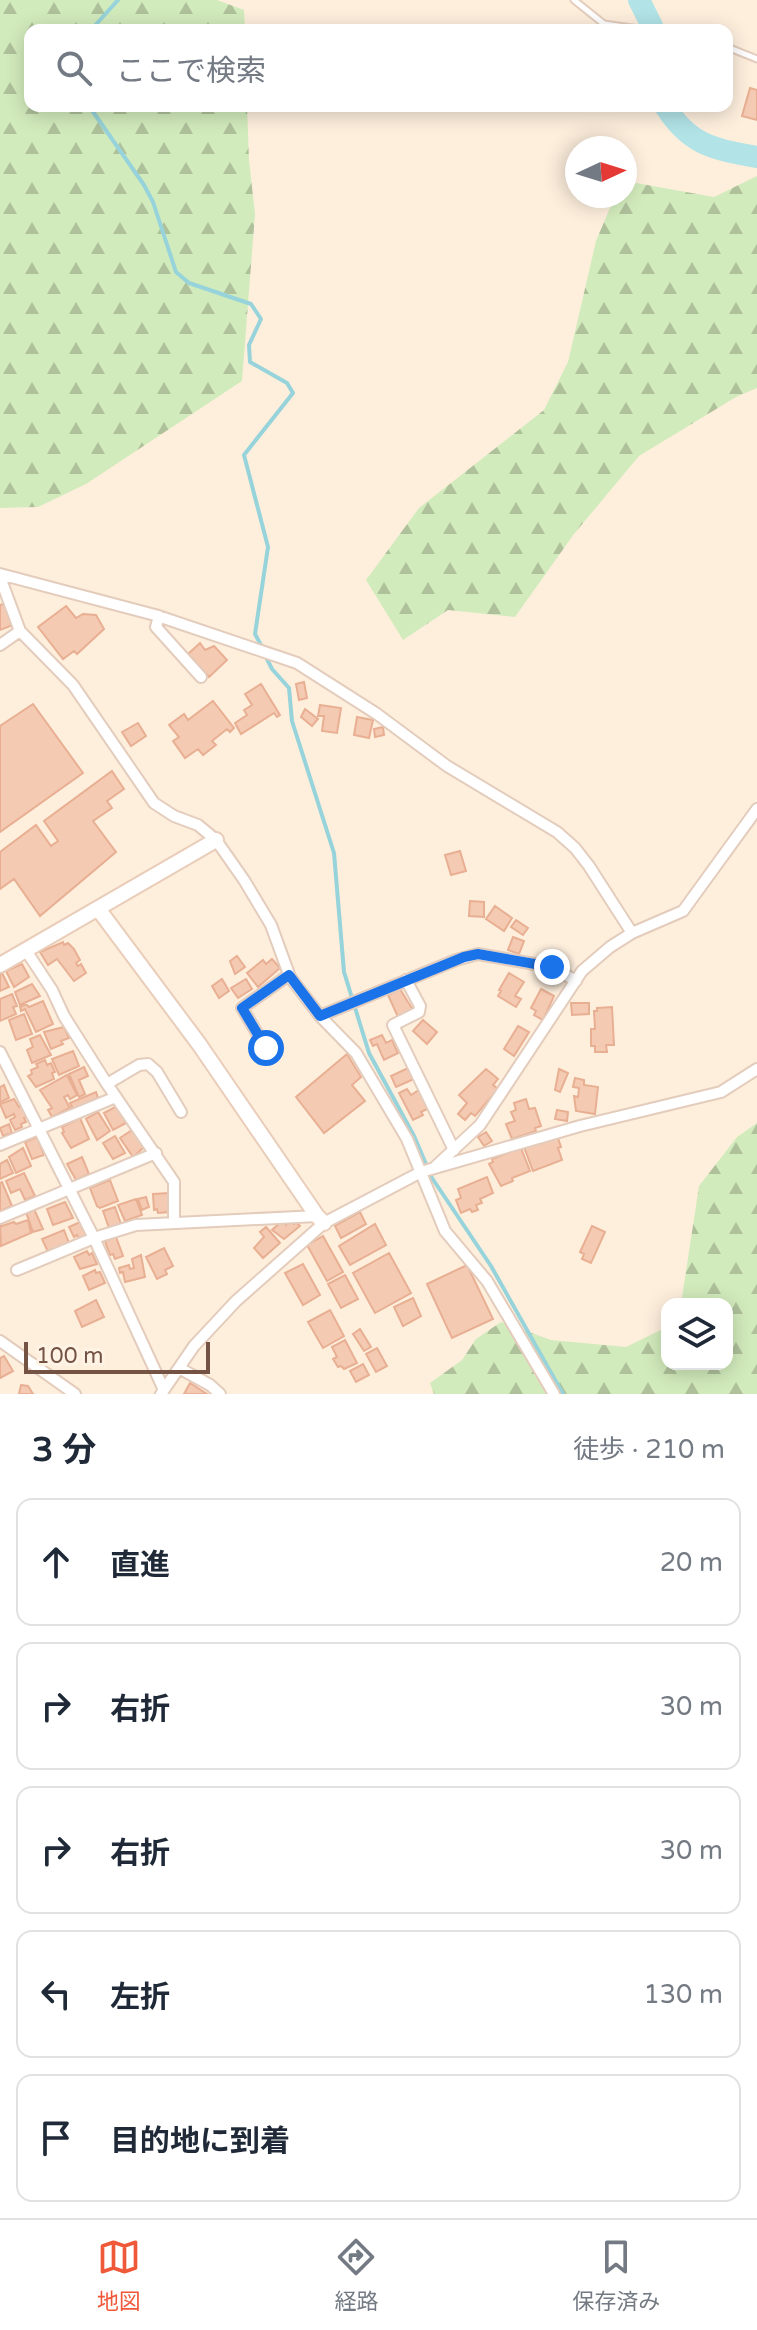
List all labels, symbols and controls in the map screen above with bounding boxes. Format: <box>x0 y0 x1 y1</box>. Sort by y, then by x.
search box <box>24 24 733 112</box>
icon: search <box>52 46 96 90</box>
text: ここで検索 <box>116 53 266 90</box>
north arrow <box>565 136 637 208</box>
route end <box>534 949 570 985</box>
route start <box>248 1030 284 1066</box>
map controls <box>661 1298 733 1370</box>
button: layers <box>661 1298 733 1370</box>
scale bar <box>24 1338 210 1374</box>
text: 100 m <box>36 1343 103 1369</box>
text: 3 分 <box>32 1430 96 1471</box>
text: 徒歩 · 210 m <box>573 1434 725 1465</box>
icon: ahead <box>34 1540 78 1584</box>
text: 直進 <box>110 1547 170 1584</box>
text: 20 m <box>660 1547 723 1578</box>
icon: right <box>34 1684 78 1728</box>
text: 右折 <box>110 1691 170 1728</box>
text: 30 m <box>660 1691 723 1722</box>
icon: right <box>34 1828 78 1872</box>
text: 右折 <box>110 1835 170 1872</box>
text: 30 m <box>660 1835 723 1866</box>
icon: left <box>34 1972 78 2016</box>
text: 左折 <box>110 1979 170 2016</box>
text: 130 m <box>643 1979 723 2010</box>
icon: arrive <box>34 2116 78 2160</box>
text: 目的地に到着 <box>110 2123 290 2160</box>
tab: 地図 <box>97 2235 141 2315</box>
tab: 経路 <box>334 2235 378 2315</box>
tab: 保存済み <box>572 2235 660 2315</box>

